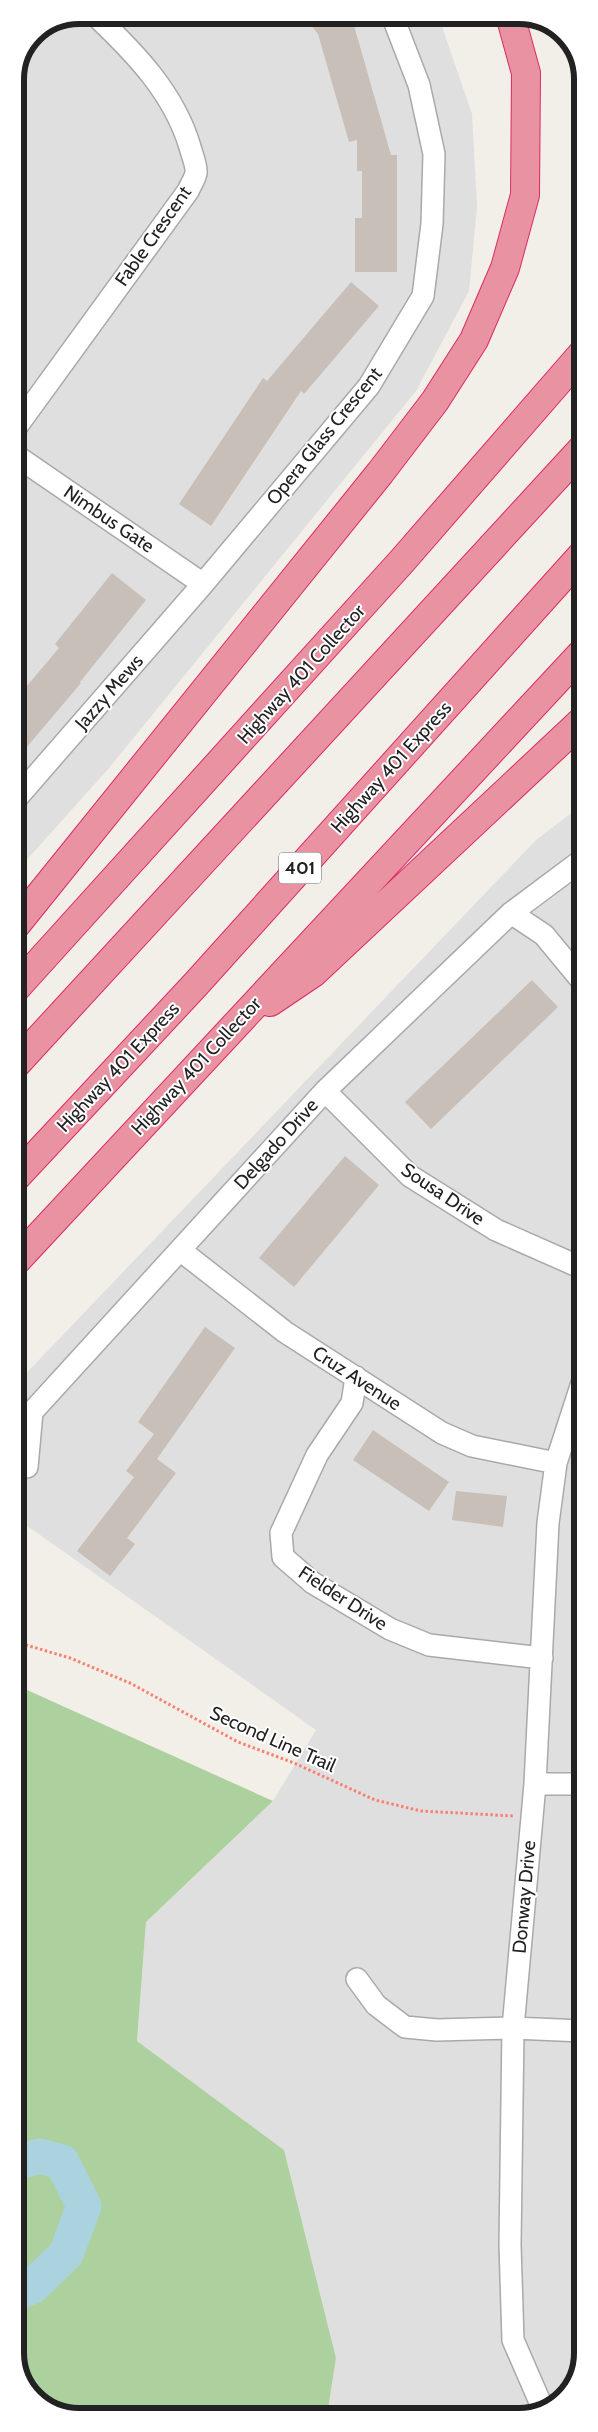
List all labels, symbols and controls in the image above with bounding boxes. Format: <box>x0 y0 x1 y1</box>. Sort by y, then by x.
street label: Fable Crescent <box>110 181 196 290</box>
street label: Opera Glass Crescent <box>261 362 387 509</box>
street label: Nimbus Gate <box>59 480 159 558</box>
street label: Highway 401 Collector <box>232 599 370 749</box>
street label: Jazzy Mews <box>69 650 148 735</box>
street label: Highway 401 Express <box>326 696 456 838</box>
road number: 401 <box>279 852 321 884</box>
street label: Highway 401 Collector <box>126 992 266 1140</box>
street label: Highway 401 Express <box>52 997 184 1137</box>
street label: Delgado Drive <box>229 1094 323 1194</box>
street label: Sousa Drive <box>397 1158 489 1230</box>
street label: Cruz Avenue <box>308 1341 406 1415</box>
street label: Fielder Drive <box>294 1561 392 1635</box>
street label: Second Line Trail <box>207 1701 340 1777</box>
street label: Donway Drive <box>508 1839 540 1955</box>

